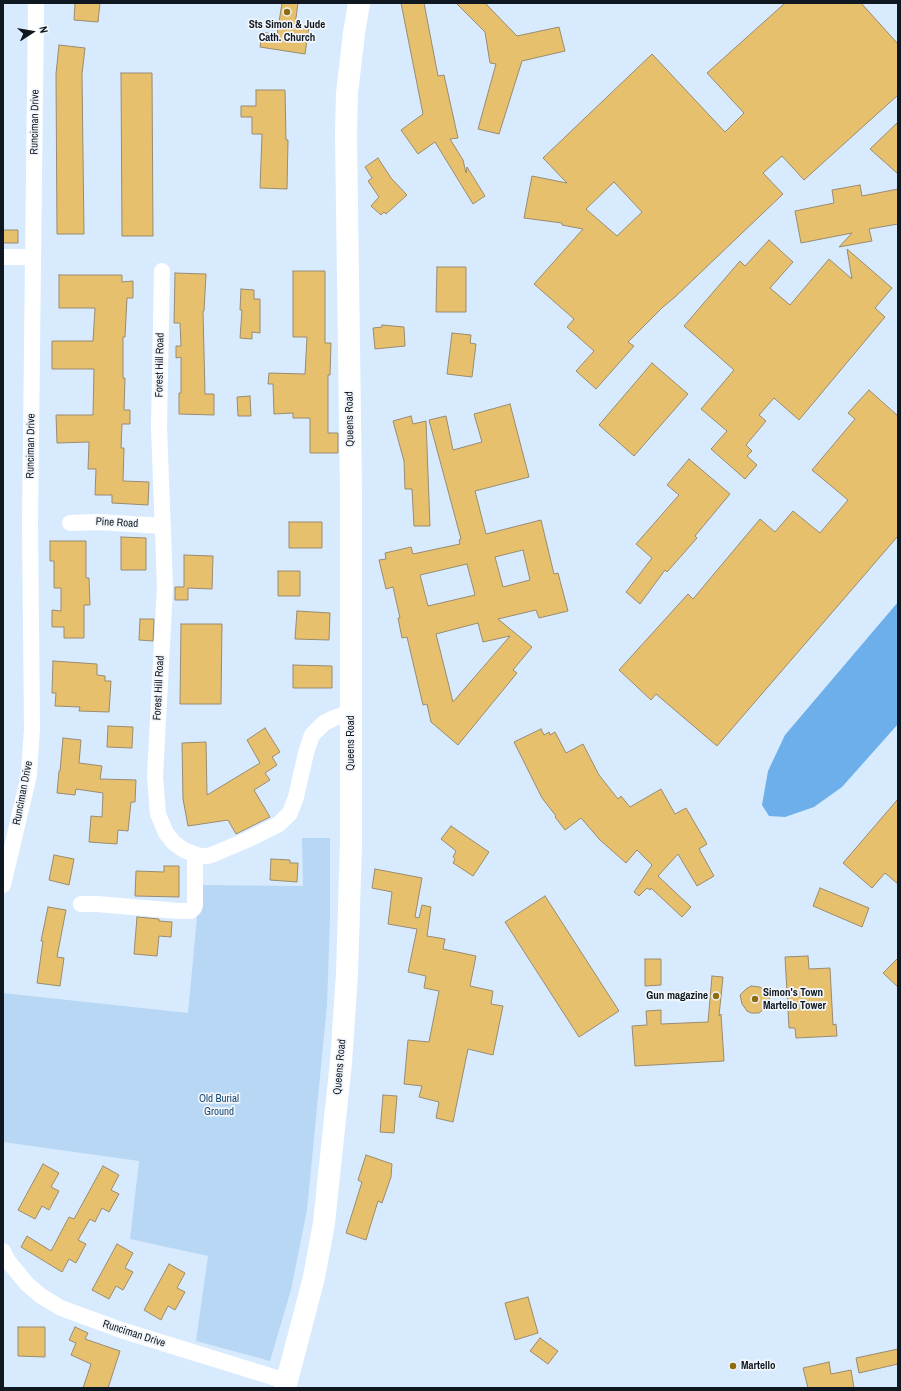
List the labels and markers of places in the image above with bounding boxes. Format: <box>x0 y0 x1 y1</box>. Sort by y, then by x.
marker: Sts Simon & Jude Cath. Church <box>282 7 292 17</box>
place label: Sts Simon & Jude Cath. Church <box>249 18 325 44</box>
place label: Simon's Town Martello Tower <box>763 986 826 1012</box>
place label: Gun magazine <box>646 989 708 1003</box>
marker: Gun magazine <box>711 991 721 1001</box>
marker: Simon's Town Martello Tower <box>750 994 760 1004</box>
place label: Martello <box>741 1359 776 1373</box>
marker: Martello <box>728 1361 738 1371</box>

